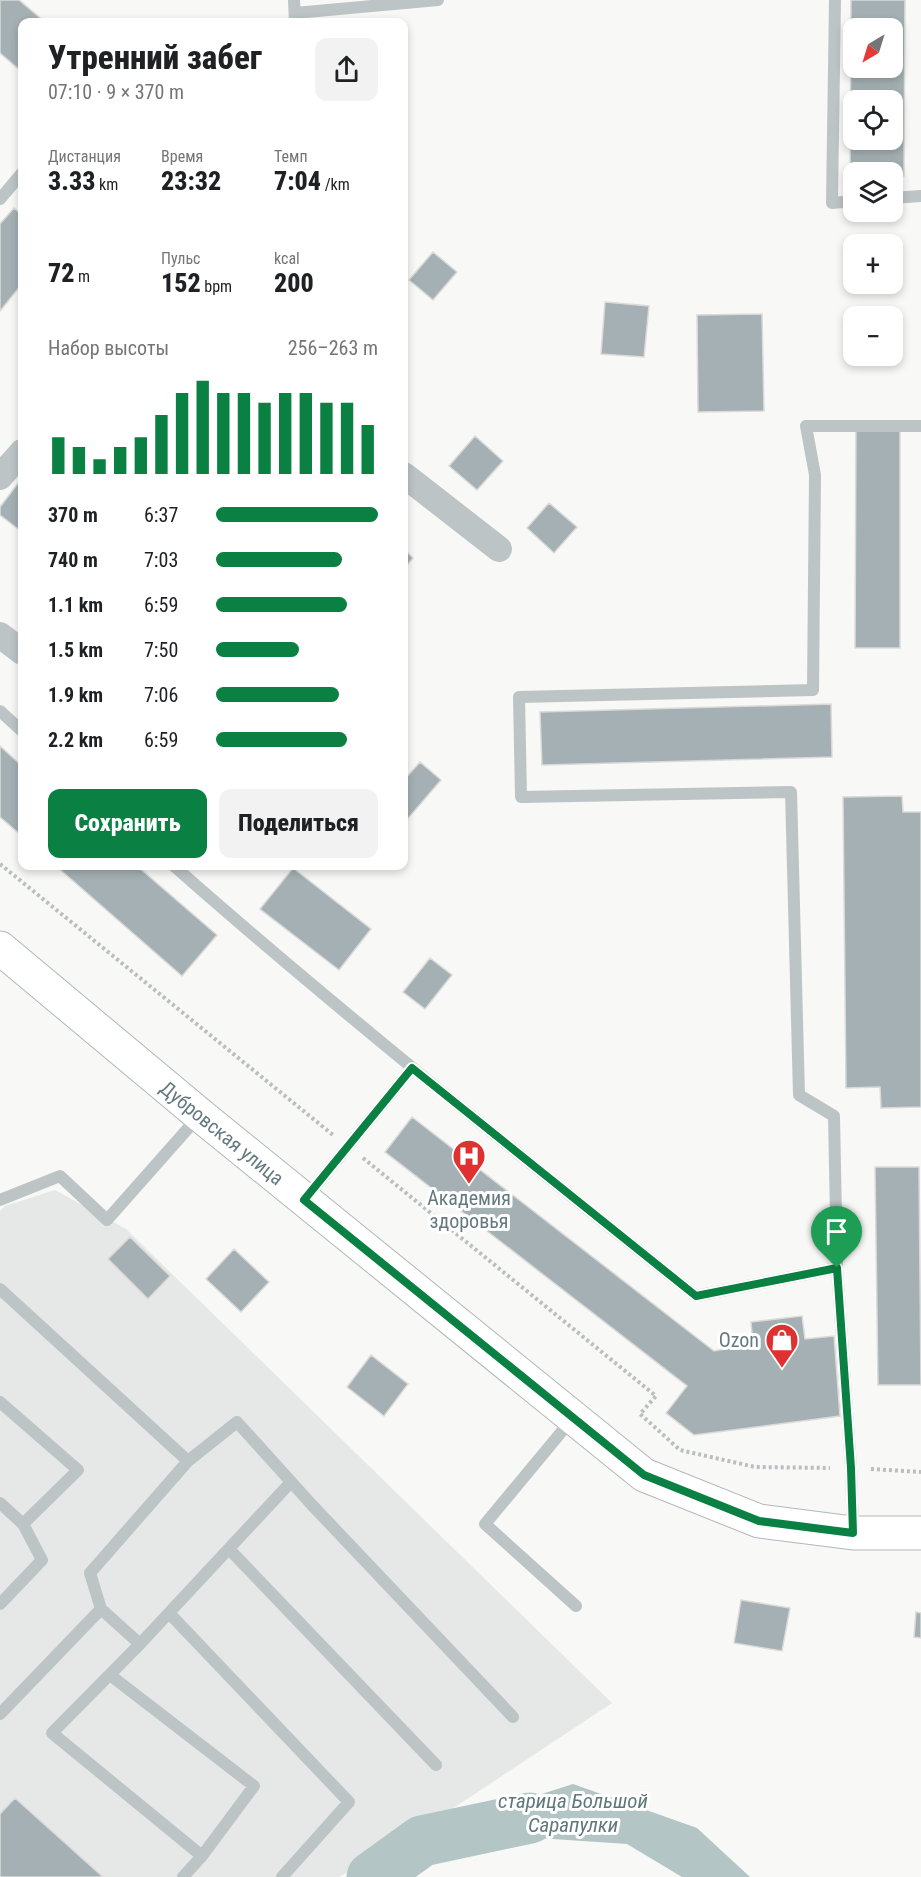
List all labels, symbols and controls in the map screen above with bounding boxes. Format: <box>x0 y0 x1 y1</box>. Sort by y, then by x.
north arrow <box>843 18 903 78</box>
map controls <box>843 18 903 366</box>
text: Утренний забег <box>48 38 262 77</box>
button: share <box>315 38 378 101</box>
text: 07:10 · 9 × 370 m <box>48 80 184 104</box>
button: locate <box>843 90 903 150</box>
text: Дистанция <box>48 147 121 166</box>
text: Время <box>161 147 203 166</box>
text: Темп <box>274 147 308 166</box>
button: layers <box>843 162 903 222</box>
text: 3.33 <box>48 166 95 196</box>
text: 23:32 <box>161 166 221 196</box>
text: 7:04 <box>274 166 321 196</box>
text: km <box>95 175 118 194</box>
text: /km <box>321 175 350 194</box>
button: + <box>843 234 903 294</box>
text: Пульс <box>161 249 200 268</box>
text: kcal <box>274 249 300 268</box>
text: 72 <box>48 258 74 288</box>
text: m <box>74 267 90 286</box>
text: 152 <box>161 268 201 298</box>
text: 200 <box>274 268 314 298</box>
text: bpm <box>201 277 232 296</box>
button: − <box>843 306 903 366</box>
text: Набор высоты <box>48 336 169 360</box>
text: 256–263 m <box>288 336 378 360</box>
text: 370 m <box>48 503 98 527</box>
text: 6:37 <box>144 503 178 527</box>
text: 740 m <box>48 548 98 572</box>
text: 7:03 <box>144 548 178 572</box>
text: 1.1 km <box>48 593 103 617</box>
text: 6:59 <box>144 593 178 617</box>
text: 1.5 km <box>48 638 103 662</box>
text: 7:50 <box>144 638 178 662</box>
text: 1.9 km <box>48 683 103 707</box>
text: 7:06 <box>144 683 178 707</box>
text: 2.2 km <box>48 728 103 752</box>
text: 6:59 <box>144 728 178 752</box>
button: Сохранить <box>48 789 207 858</box>
button: Поделиться <box>219 789 378 858</box>
street label: Дубровская улица <box>155 1076 289 1190</box>
hospital icon: Академия здоровья <box>451 1138 487 1185</box>
place label: Академия здоровья <box>427 1186 511 1233</box>
pin <box>811 1206 862 1268</box>
icon: arrive <box>820 1215 853 1248</box>
shop icon: Ozon <box>764 1322 800 1369</box>
place label: Ozon <box>719 1328 759 1352</box>
water label: старица Большой Сарапулки <box>498 1789 648 1837</box>

